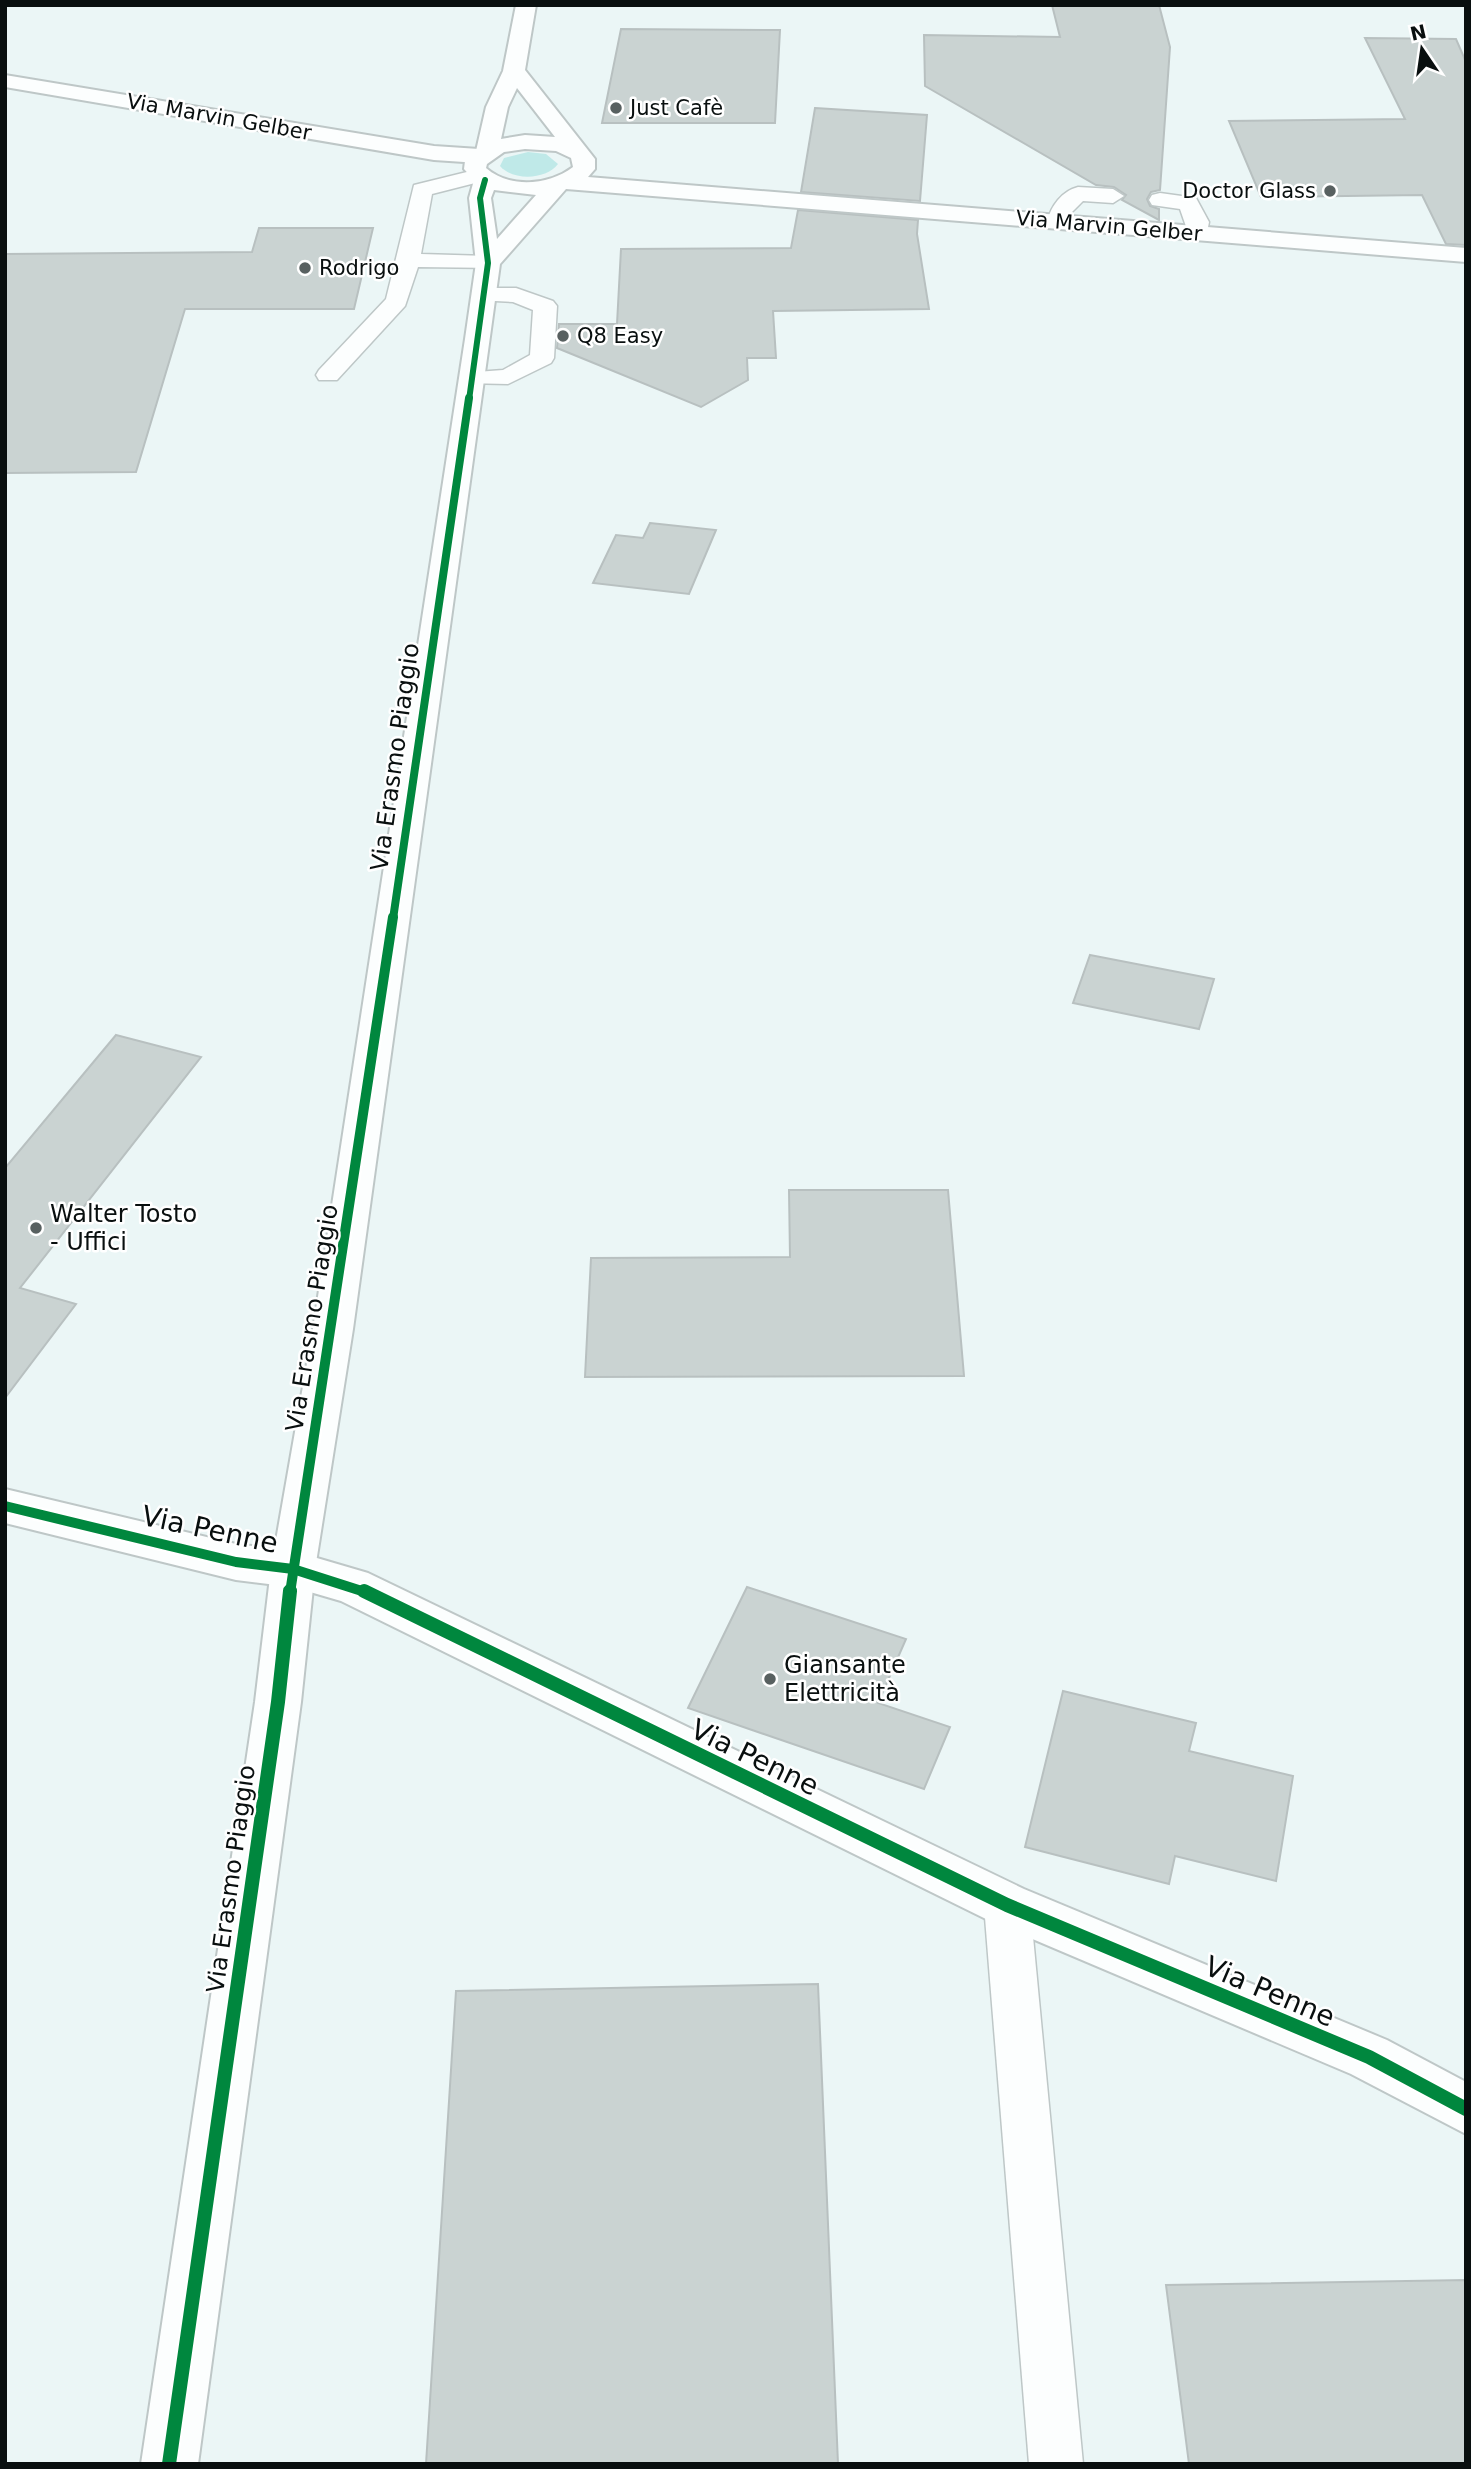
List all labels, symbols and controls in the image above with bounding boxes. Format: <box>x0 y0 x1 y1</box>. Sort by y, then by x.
north arrow <box>1387 14 1457 84</box>
text: N <box>1408 20 1428 45</box>
street label: Via Marvin Gelber <box>125 89 314 145</box>
place label: Just Cafè <box>628 96 723 120</box>
marker: Just Cafè <box>608 100 624 116</box>
place label: Doctor Glass <box>1182 179 1316 203</box>
marker: Doctor Glass <box>1322 183 1338 199</box>
street label: Via Marvin Gelber <box>1015 206 1204 246</box>
place label: Rodrigo <box>319 256 399 280</box>
marker: Rodrigo <box>297 260 313 276</box>
place label: Q8 Easy <box>577 324 663 348</box>
marker: Q8 Easy <box>555 328 571 344</box>
street label: Via Erasmo Piaggio <box>365 641 425 873</box>
place label: Walter Tosto - Uffici <box>50 1200 197 1256</box>
street label: Via Erasmo Piaggio <box>280 1202 344 1434</box>
marker: Walter Tosto - Uffici <box>28 1220 44 1236</box>
street label: Via Penne <box>139 1499 281 1560</box>
place label: Giansante Elettricità <box>784 1651 906 1707</box>
marker: Giansante Elettricità <box>762 1671 778 1687</box>
street label: Via Penne <box>685 1712 824 1803</box>
street label: Via Erasmo Piaggio <box>201 1763 261 1995</box>
street label: Via Penne <box>1200 1949 1340 2034</box>

